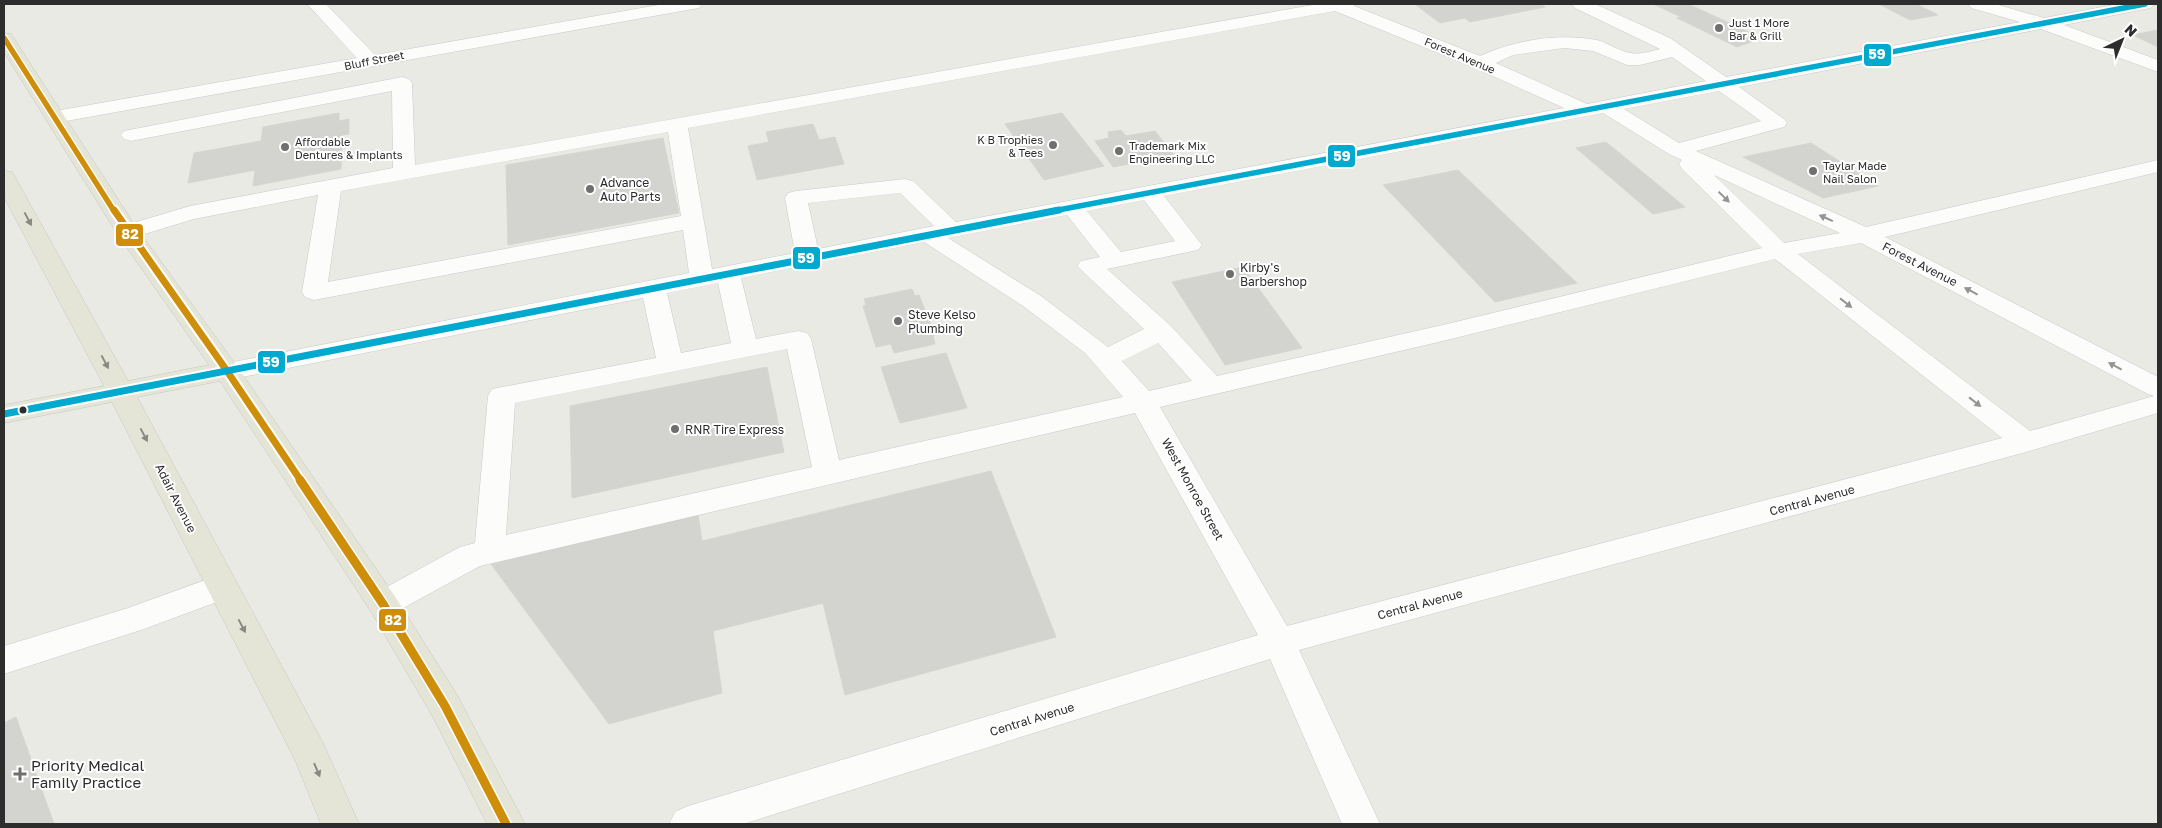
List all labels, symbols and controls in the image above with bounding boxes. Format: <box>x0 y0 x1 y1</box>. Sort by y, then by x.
north arrow <box>2097 15 2147 65</box>
place label: Just 1 More Bar & Grill <box>1729 16 1789 42</box>
text: N <box>2122 20 2141 40</box>
marker: Just 1 More Bar & Grill <box>1713 22 1725 34</box>
street label: Forest Avenue <box>1423 34 1497 76</box>
line badge: 59 <box>1863 43 1892 67</box>
text: 59 <box>1868 45 1886 62</box>
street label: Bluff Street <box>343 48 405 72</box>
place label: K B Trophies & Tees <box>977 133 1043 159</box>
place label: Affordable Dentures & Implants <box>295 135 403 161</box>
marker: K B Trophies & Tees <box>1047 139 1059 151</box>
place label: Trademark Mix Engineering LLC <box>1129 139 1215 165</box>
marker: Affordable Dentures & Implants <box>279 141 291 153</box>
line badge: 59 <box>1327 144 1356 168</box>
marker: Trademark Mix Engineering LLC <box>1113 145 1125 157</box>
text: 59 <box>1333 147 1351 164</box>
place label: Taylar Made Nail Salon <box>1823 159 1887 185</box>
marker: Taylar Made Nail Salon <box>1807 165 1819 177</box>
place label: Advance Auto Parts <box>600 175 661 204</box>
marker: Advance Auto Parts <box>584 183 596 195</box>
one-way arrow <box>1717 191 1729 203</box>
one-way arrow <box>24 212 32 227</box>
one-way arrow <box>1819 214 1833 222</box>
line badge: 82 <box>115 223 144 247</box>
text: 82 <box>121 225 139 242</box>
street label: Forest Avenue <box>1880 239 1960 289</box>
line badge: 59 <box>792 246 821 270</box>
text: 59 <box>797 249 815 266</box>
place label: Kirby's Barbershop <box>1240 260 1307 289</box>
marker: Kirby's Barbershop <box>1224 268 1236 280</box>
one-way arrow <box>1964 287 1978 295</box>
one-way arrow <box>1839 298 1853 308</box>
place label: Steve Kelso Plumbing <box>908 307 976 336</box>
marker: Steve Kelso Plumbing <box>892 315 904 327</box>
line badge: 59 <box>257 350 286 374</box>
text: 59 <box>262 353 280 370</box>
one-way arrow <box>101 355 109 370</box>
one-way arrow <box>2108 362 2122 370</box>
one-way arrow <box>1968 397 1981 408</box>
unlabelled marker <box>18 405 28 415</box>
place label: RNR Tire Express <box>685 422 784 437</box>
marker: RNR Tire Express <box>669 423 681 435</box>
one-way arrow <box>139 429 148 442</box>
street label: West Monroe Street <box>1159 435 1227 543</box>
street label: Adair Avenue <box>152 461 200 535</box>
street label: Central Avenue <box>1768 481 1856 519</box>
street label: Central Avenue <box>1376 585 1464 623</box>
line badge: 82 <box>378 608 407 632</box>
text: 82 <box>384 611 402 628</box>
one-way arrow <box>238 619 246 634</box>
street label: Central Avenue <box>988 699 1076 739</box>
place label: Priority Medical Family Practice <box>31 756 145 791</box>
one-way arrow <box>314 763 322 777</box>
marker: Priority Medical Family Practice <box>13 767 27 781</box>

